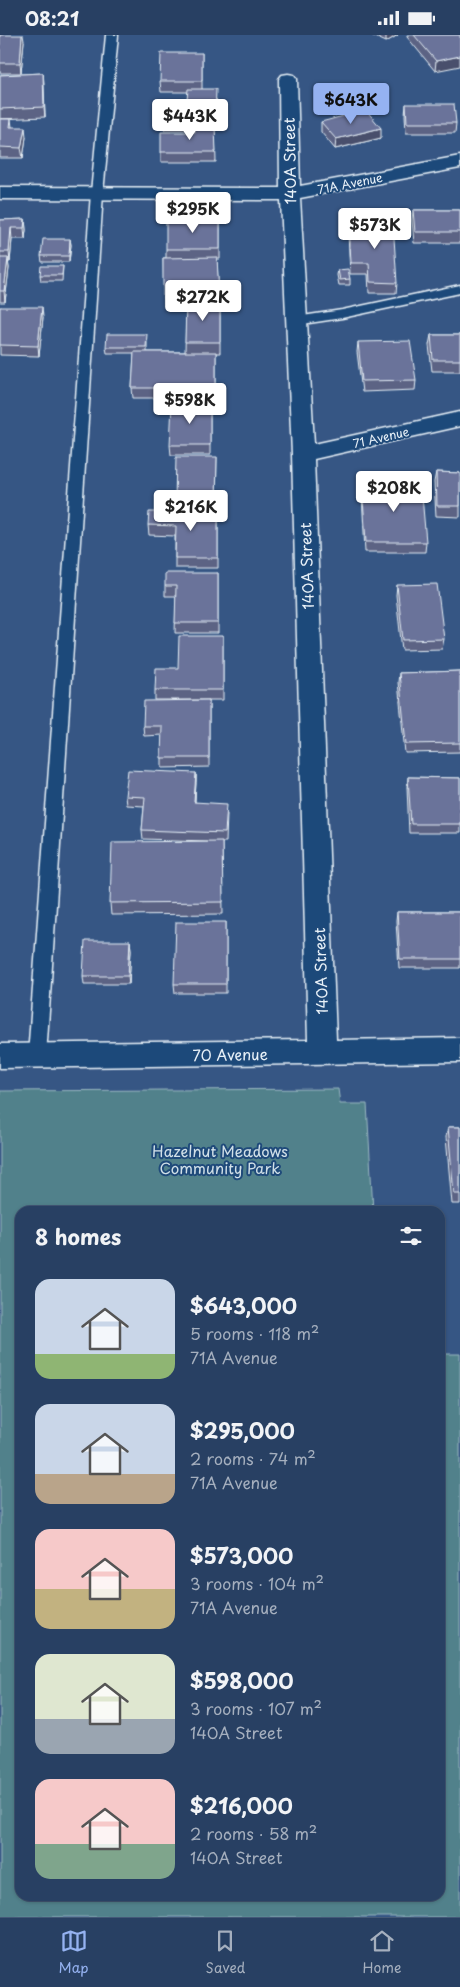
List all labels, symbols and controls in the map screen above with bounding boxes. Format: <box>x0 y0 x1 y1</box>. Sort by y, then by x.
text: 08:21 <box>25 4 79 32</box>
pin: $643K <box>316 83 386 125</box>
text: $643K <box>324 87 378 111</box>
pin: $443K <box>155 99 225 141</box>
text: $443K <box>163 103 217 127</box>
street label: 140A Street <box>277 117 301 205</box>
street label: 71A Avenue <box>316 168 384 198</box>
pin: $295K <box>158 191 228 234</box>
text: $295K <box>167 196 219 220</box>
pin: $573K <box>340 207 410 250</box>
text: $573K <box>349 212 401 236</box>
pin: $272K <box>168 279 238 322</box>
text: $272K <box>176 284 230 308</box>
pin: $598K <box>155 383 225 425</box>
text: $598K <box>164 387 216 411</box>
street label: 71 Avenue <box>351 422 411 452</box>
pin: $208K <box>359 471 429 513</box>
text: $208K <box>367 475 421 499</box>
pin: $216K <box>156 489 226 532</box>
text: $216K <box>165 494 217 518</box>
street label: 140A Street <box>293 522 319 610</box>
street label: 140A Street <box>307 927 333 1015</box>
street label: 70 Avenue <box>192 1042 268 1066</box>
park label: Hazelnut Meadows Community Park <box>152 1139 288 1179</box>
text: 8 homes <box>35 1220 121 1252</box>
icon: filters <box>397 1222 425 1250</box>
text: $643,000 <box>190 1289 297 1321</box>
icon: home <box>75 1299 135 1359</box>
text: 5 rooms · 118 m² <box>190 1321 319 1345</box>
text: 71A Avenue <box>190 1345 278 1369</box>
text: $295,000 <box>190 1414 295 1446</box>
icon: home <box>75 1424 135 1484</box>
text: 2 rooms · 74 m² <box>190 1446 316 1470</box>
text: 71A Avenue <box>190 1470 278 1494</box>
text: $573,000 <box>190 1539 293 1571</box>
icon: home <box>75 1549 135 1609</box>
text: 3 rooms · 104 m² <box>190 1571 324 1595</box>
text: 71A Avenue <box>190 1595 278 1619</box>
text: $598,000 <box>190 1664 293 1696</box>
icon: home <box>75 1674 135 1734</box>
text: 3 rooms · 107 m² <box>190 1696 322 1720</box>
text: 140A Street <box>190 1720 283 1744</box>
text: $216,000 <box>190 1789 293 1821</box>
icon: home <box>75 1799 135 1859</box>
text: 2 rooms · 58 m² <box>190 1821 317 1845</box>
text: 140A Street <box>190 1845 283 1869</box>
tab: Map <box>59 1927 88 1978</box>
tab: Saved <box>206 1927 245 1978</box>
tab: Home <box>362 1927 401 1978</box>

